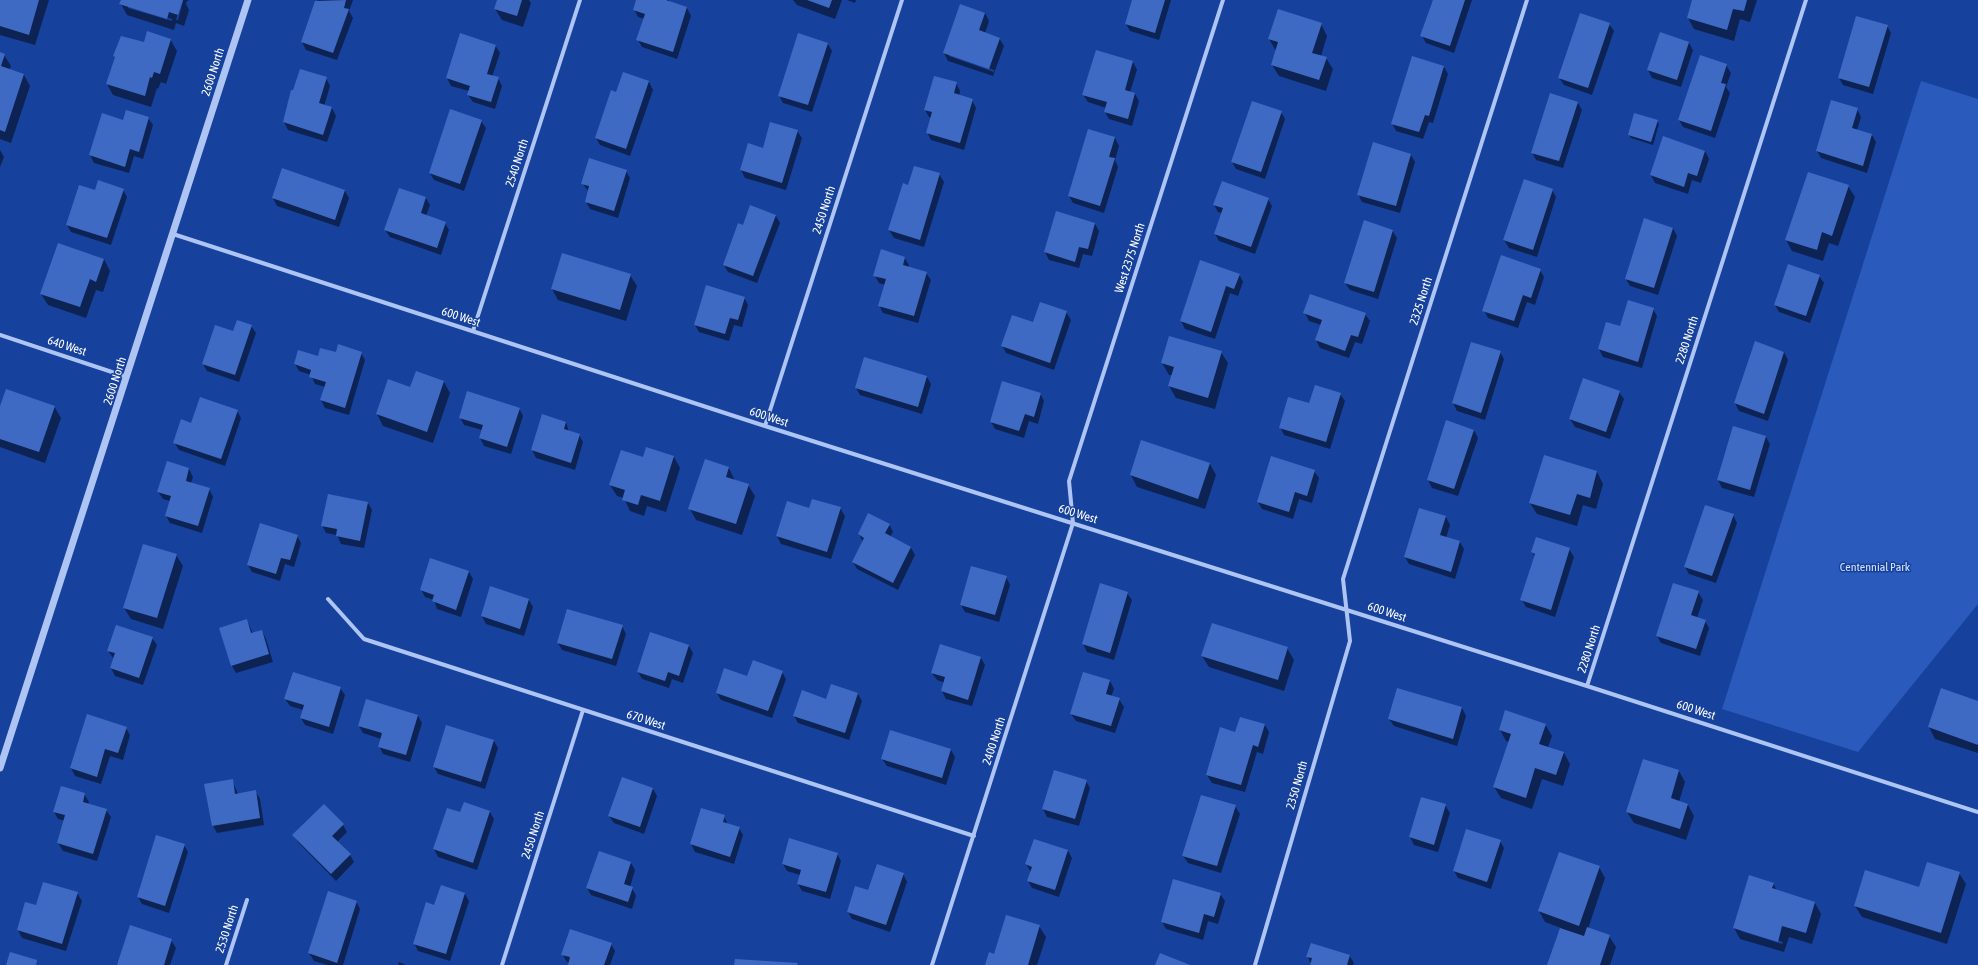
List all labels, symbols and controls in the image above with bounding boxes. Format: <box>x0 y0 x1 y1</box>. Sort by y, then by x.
street label: 2600 North <box>198 46 228 98</box>
street label: 2540 North <box>502 137 532 189</box>
street label: 2450 North <box>809 184 839 236</box>
street label: West 2375 North <box>1112 221 1148 295</box>
street label: 2325 North <box>1406 275 1436 327</box>
street label: 600 West <box>440 304 482 330</box>
street label: 2280 North <box>1672 314 1702 366</box>
street label: 640 West <box>46 333 88 359</box>
street label: 2600 North <box>100 355 130 407</box>
street label: 600 West <box>748 404 790 430</box>
street label: 600 West <box>1057 501 1099 527</box>
park label: Centennial Park <box>1840 560 1910 574</box>
street label: 600 West <box>1366 599 1408 625</box>
street label: 2280 North <box>1574 623 1604 675</box>
street label: 600 West <box>1675 697 1717 723</box>
street label: 670 West <box>625 707 667 733</box>
street label: 2400 North <box>979 715 1009 767</box>
street label: 2350 North <box>1283 759 1311 811</box>
street label: 2450 North <box>518 809 548 861</box>
street label: 2530 North <box>212 903 242 955</box>

